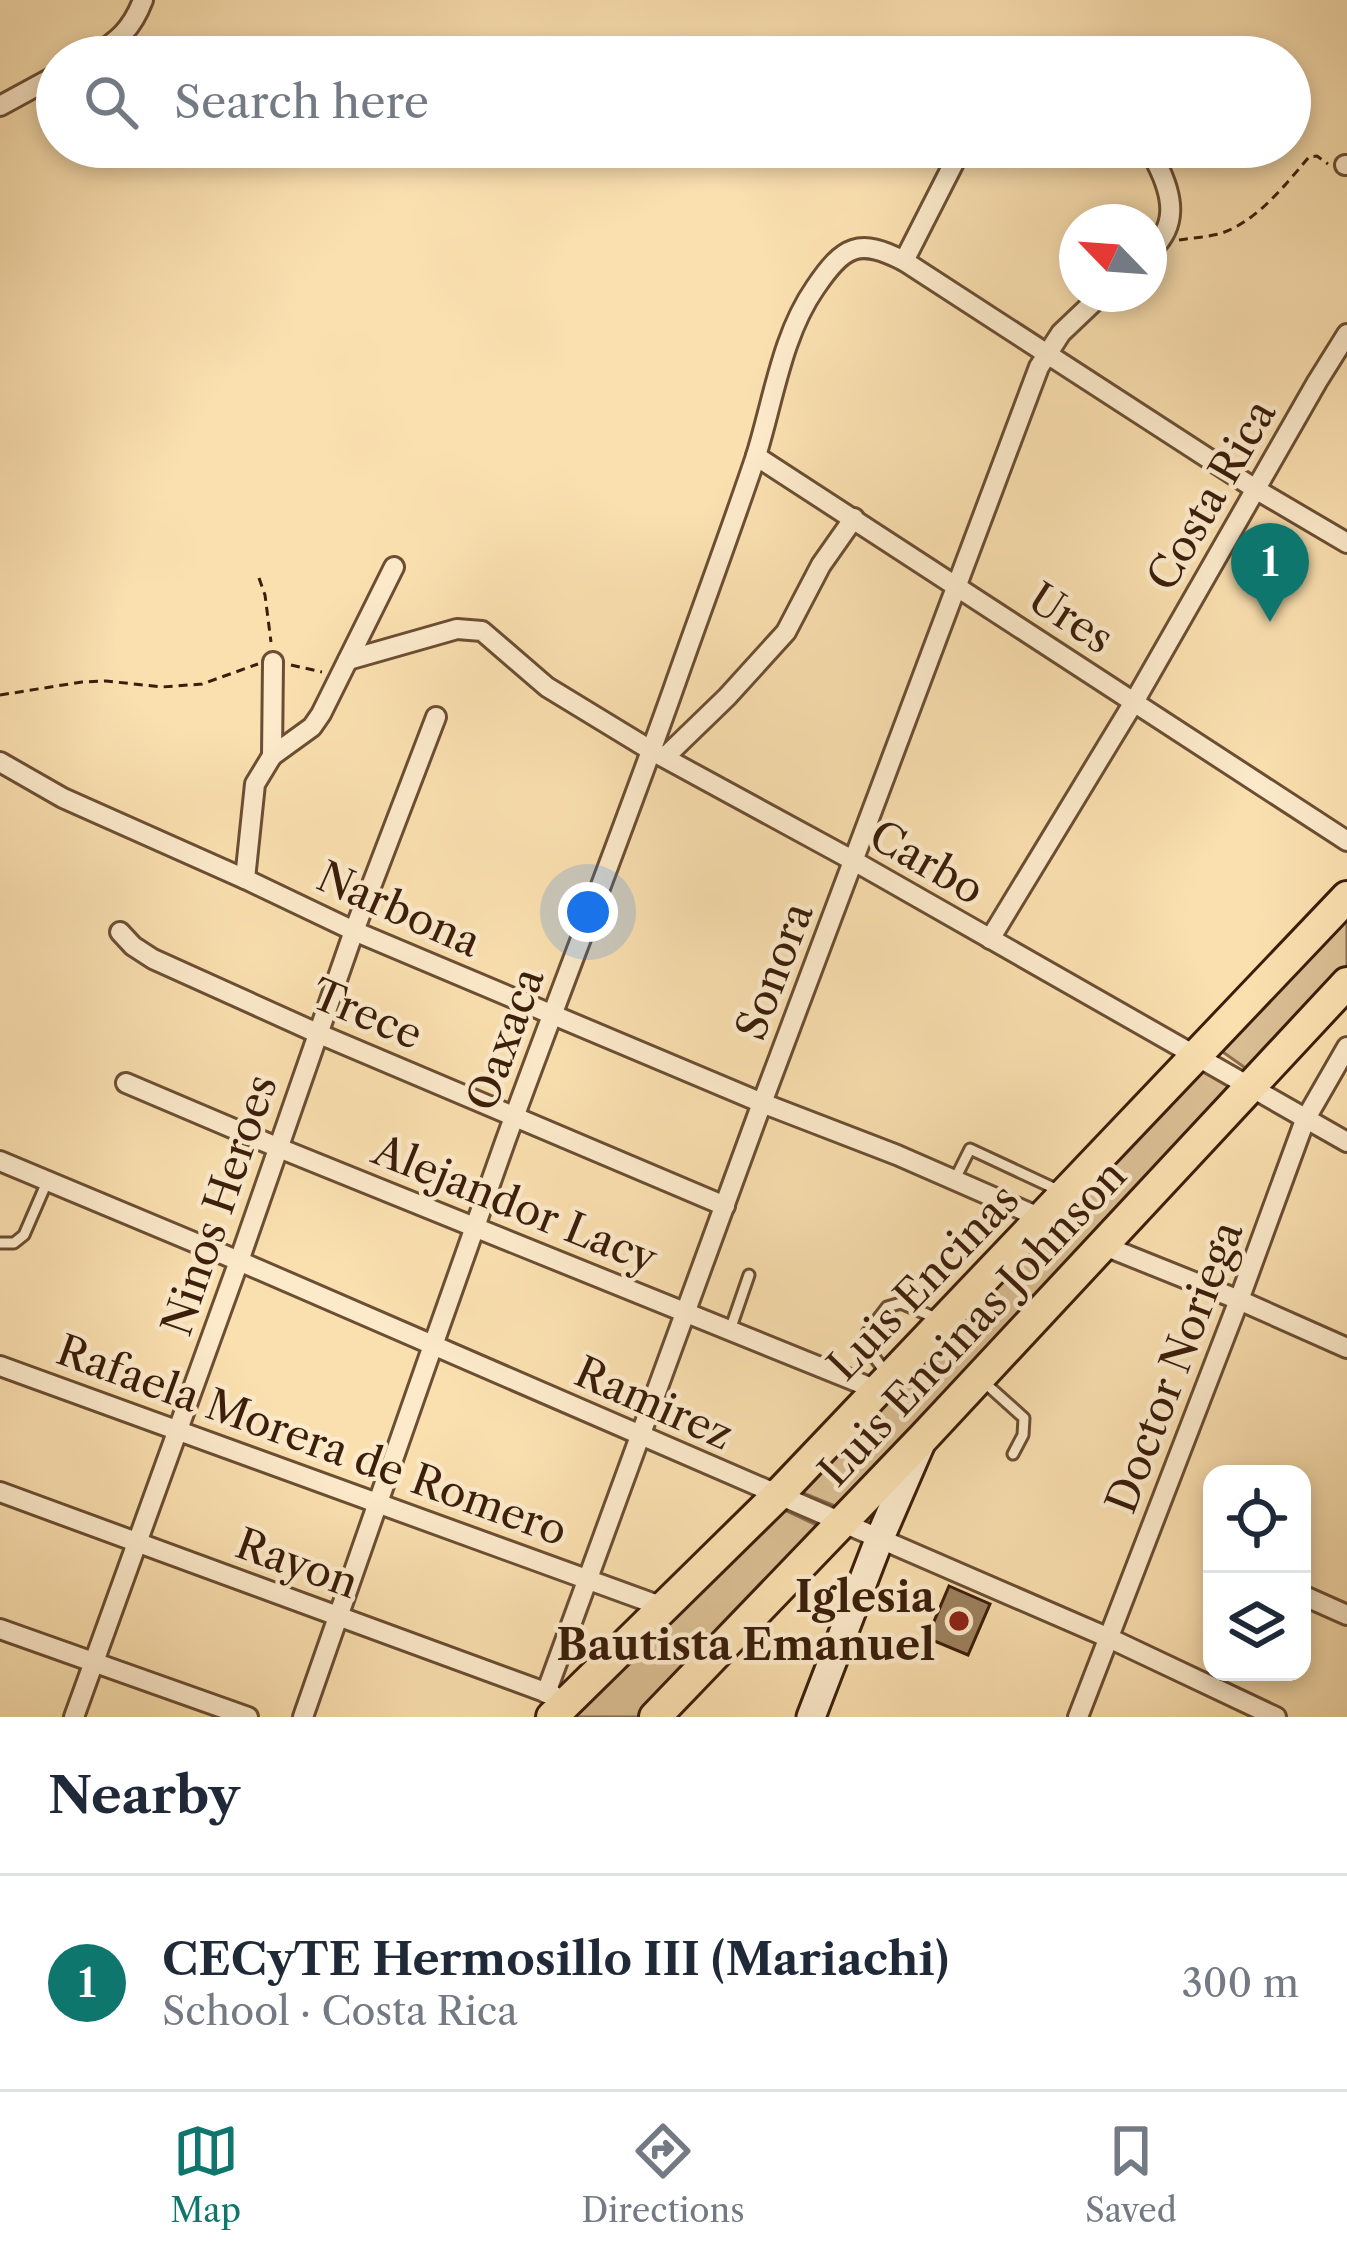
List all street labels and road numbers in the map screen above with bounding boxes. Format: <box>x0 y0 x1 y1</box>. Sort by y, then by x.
street label: Costa Rica <box>1136 390 1287 600</box>
street label: Ures <box>1019 572 1123 664</box>
street label: Carbo <box>861 809 993 915</box>
street label: Narbona <box>309 850 489 968</box>
street label: Sonora <box>724 894 824 1047</box>
street label: Oaxaca <box>455 960 555 1117</box>
street label: Trece <box>304 968 430 1060</box>
street label: Ninos Heroes <box>150 1068 288 1342</box>
street label: Alejandor Lacy <box>365 1123 665 1285</box>
street label: Luis Encinas Johnson <box>807 1149 1137 1497</box>
street label: Luis Encinas <box>817 1173 1029 1391</box>
street label: Doctor Noriega <box>1095 1213 1254 1520</box>
street label: Rafaela Morera de Romero <box>50 1323 574 1557</box>
street label: Ramirez <box>567 1345 741 1461</box>
street label: Rayon <box>229 1517 365 1609</box>

